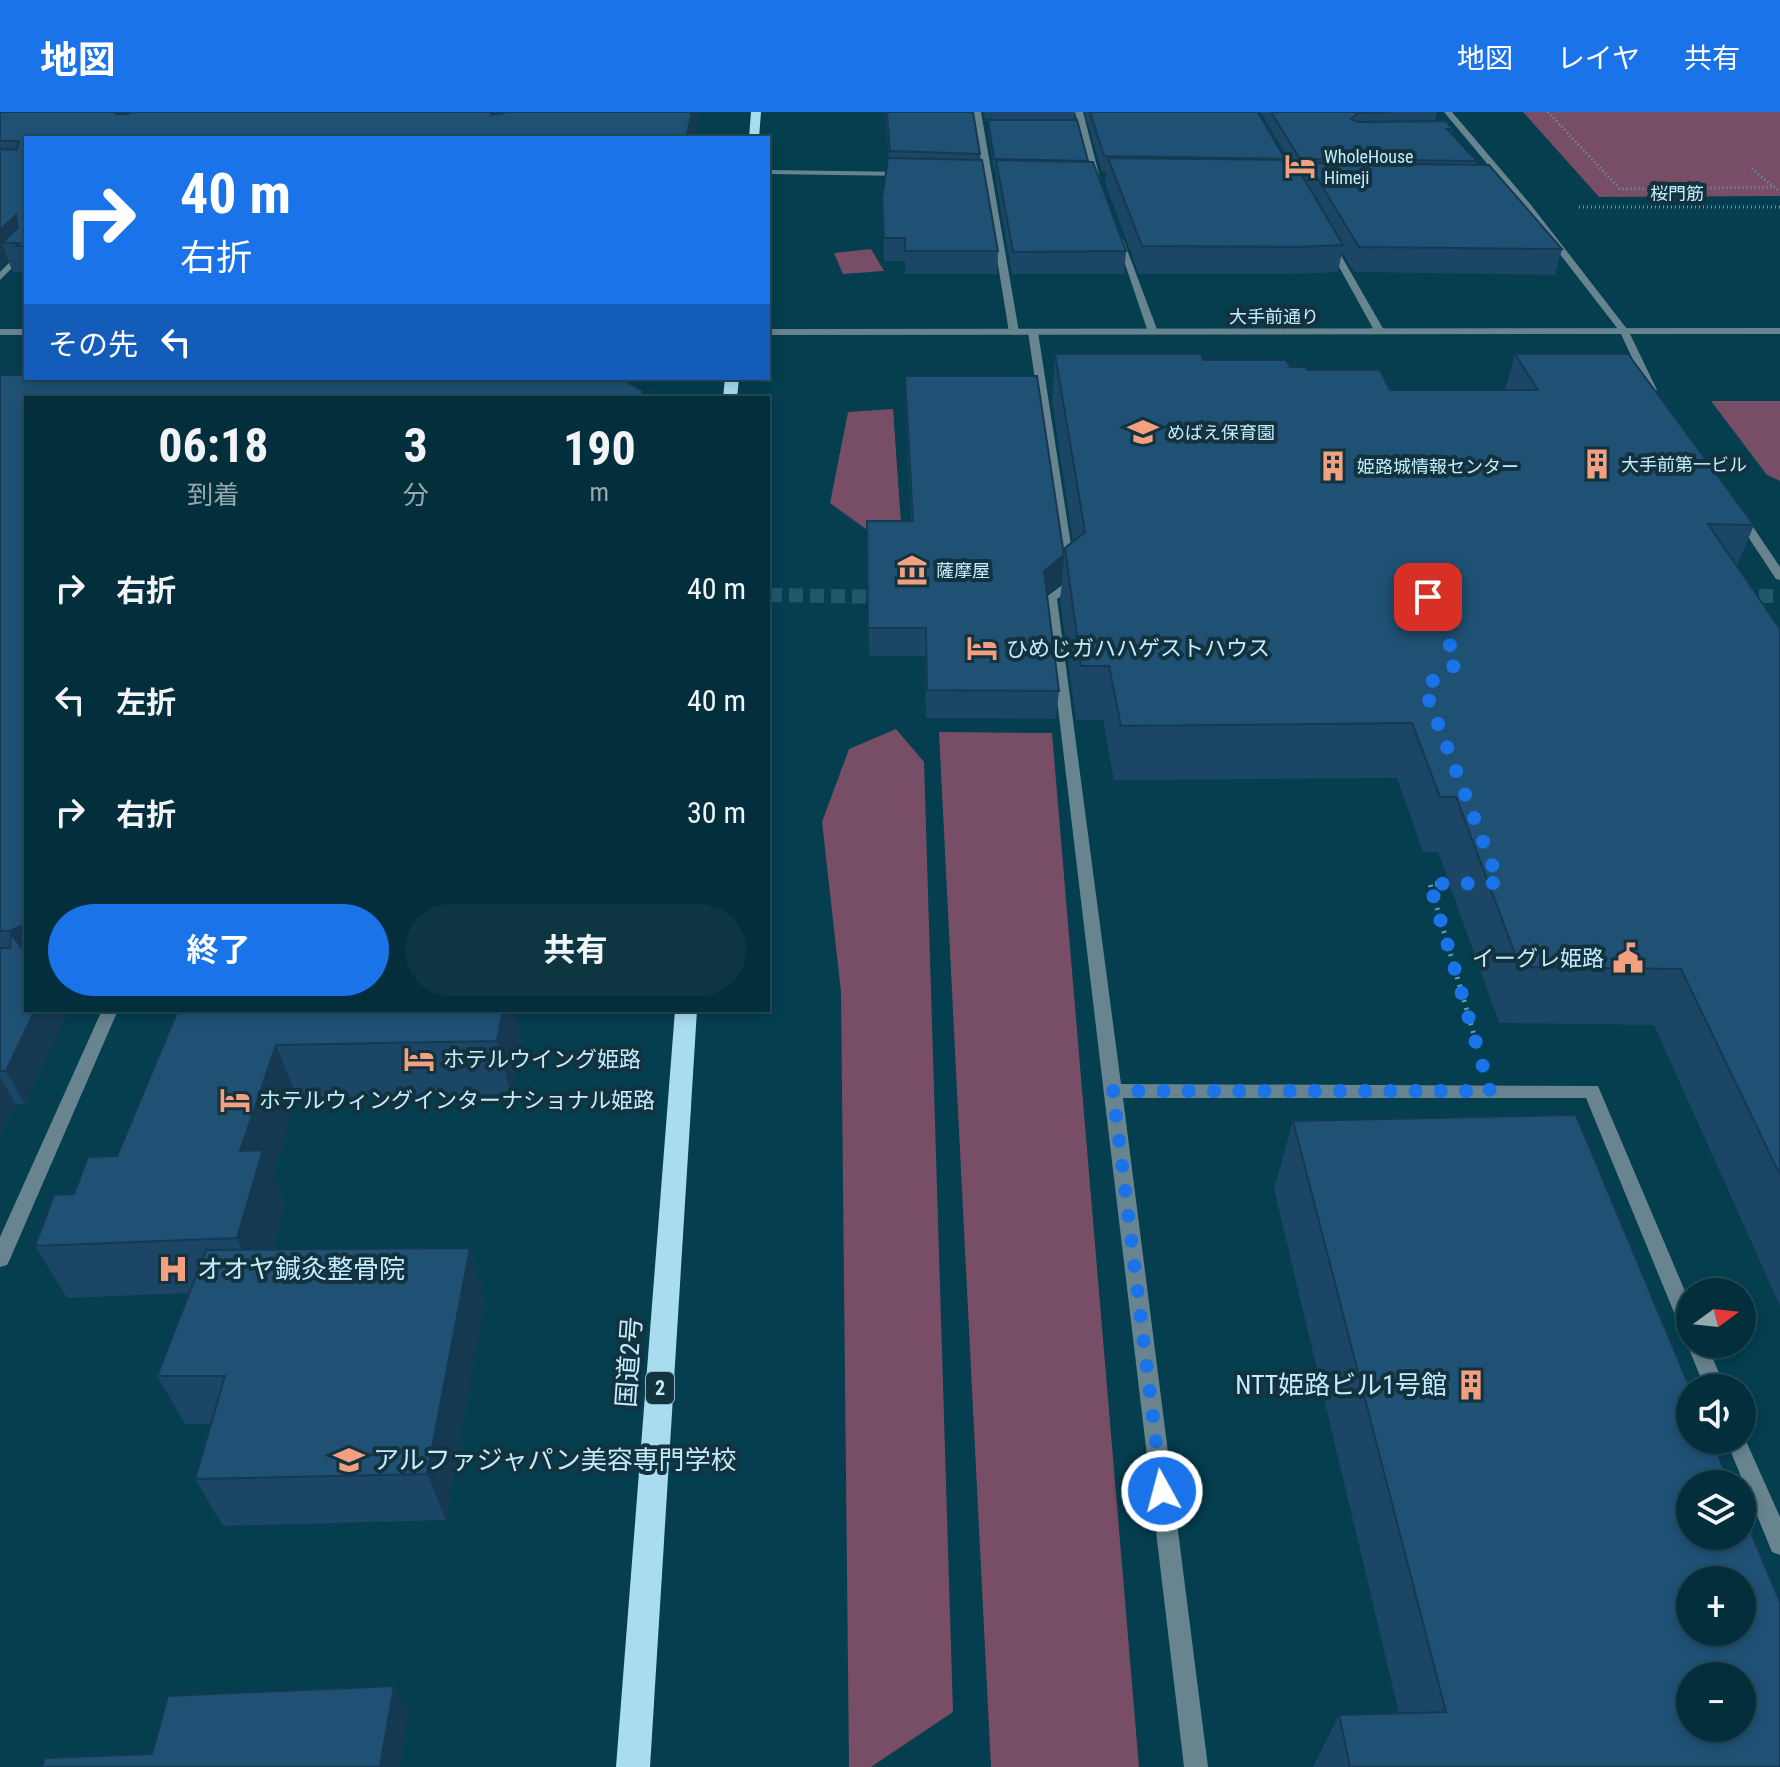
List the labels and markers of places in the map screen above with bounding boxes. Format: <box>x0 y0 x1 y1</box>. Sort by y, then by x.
place label: WholeHouse Himeji <box>1324 146 1414 188</box>
hotel icon: WholeHouse Himeji <box>1283 149 1317 183</box>
school or university icon: めばえ保育園 <box>1126 415 1160 449</box>
place label: めばえ保育園 <box>1167 422 1275 443</box>
building icon: 大手前第一ビル <box>1580 447 1614 481</box>
building icon: 姫路城情報センター <box>1316 449 1350 483</box>
place label: 大手前第一ビル <box>1621 454 1747 475</box>
place label: 姫路城情報センター <box>1357 456 1519 477</box>
museum icon: 薩摩屋 <box>895 553 929 587</box>
place label: 薩摩屋 <box>936 560 990 581</box>
pin <box>1394 563 1462 631</box>
hotel icon: ひめじガハハゲストハウス <box>965 631 999 665</box>
place label: ひめじガハハゲストハウス <box>1006 636 1270 661</box>
public building icon: イーグレ姫路 <box>1611 941 1645 975</box>
place label: イーグレ姫路 <box>1472 946 1604 971</box>
hotel icon: ホテルウイング姫路 <box>402 1042 436 1076</box>
place label: ホテルウイング姫路 <box>443 1047 641 1072</box>
hotel icon: ホテルウィングインターナショナル姫路 <box>218 1083 252 1117</box>
place label: ホテルウィングインターナショナル姫路 <box>259 1088 655 1113</box>
hospital icon: オオヤ鍼灸整骨院 <box>156 1252 190 1286</box>
place label: オオヤ鍼灸整骨院 <box>197 1254 405 1284</box>
building icon: NTT姫路ビル1号館 <box>1454 1368 1488 1402</box>
place label: NTT姫路ビル1号館 <box>1235 1370 1447 1400</box>
school or university icon: アルファジャパン美容専門学校 <box>332 1443 366 1477</box>
place label: アルファジャパン美容専門学校 <box>373 1445 737 1475</box>

